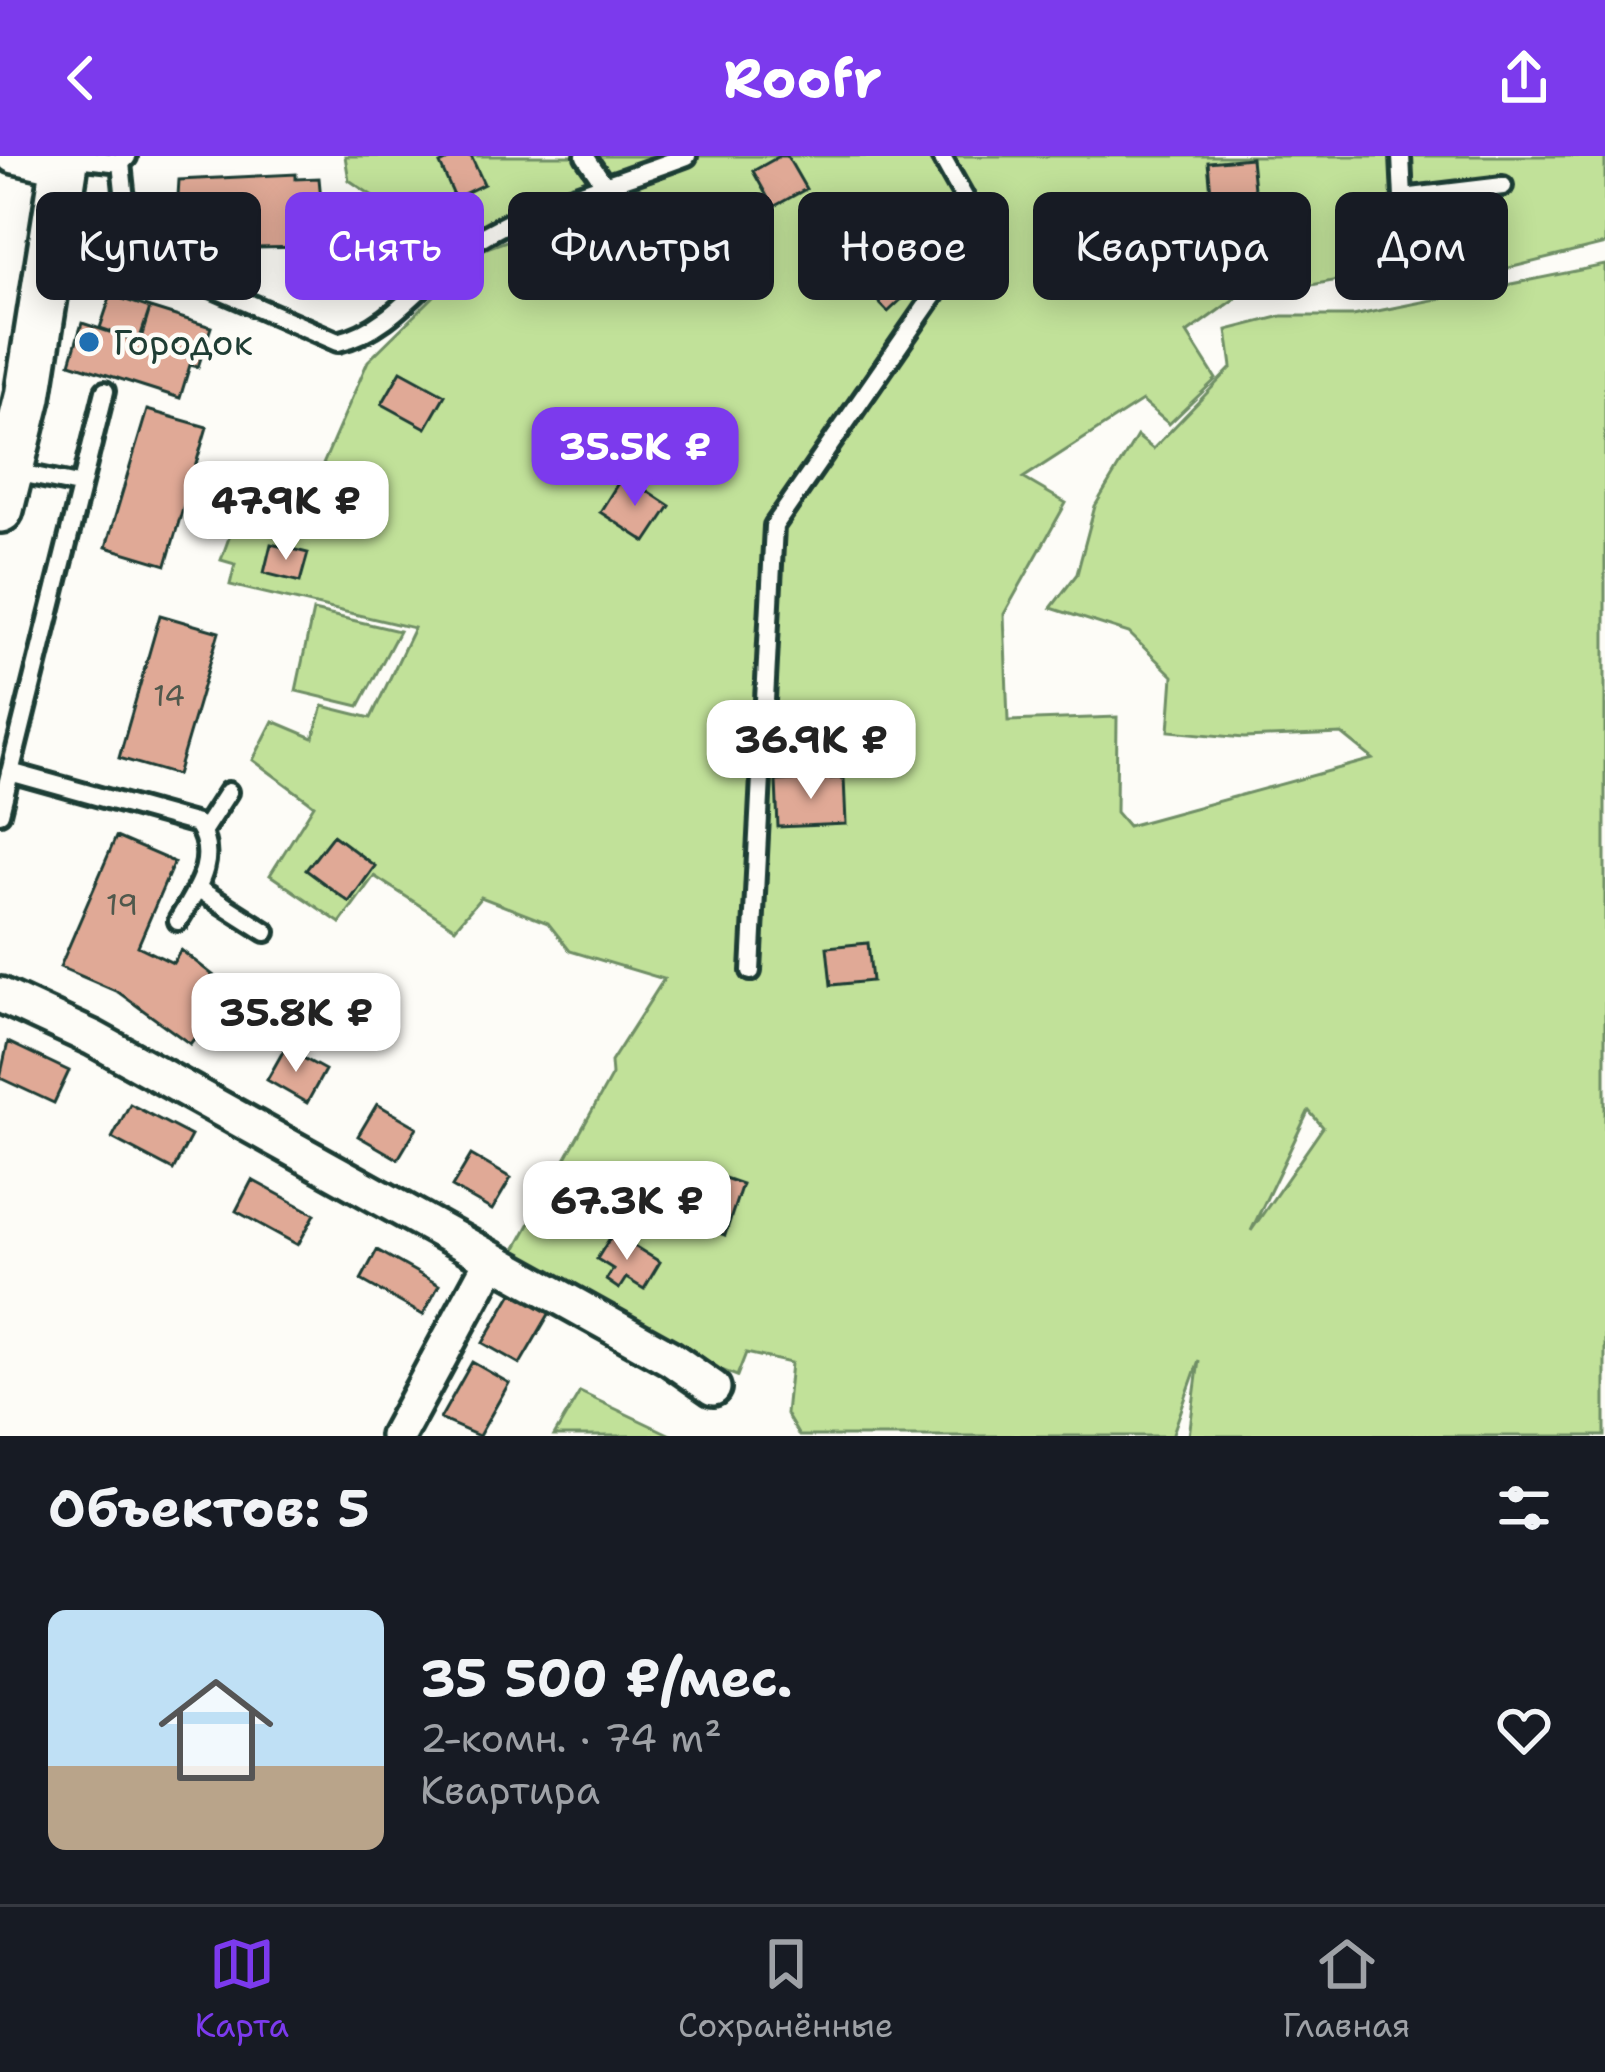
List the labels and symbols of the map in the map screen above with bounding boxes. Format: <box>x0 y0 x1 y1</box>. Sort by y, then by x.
place label: Городок <box>113 318 253 367</box>
marker: Городок <box>76 329 102 355</box>
pin: 35.5K ₽ <box>524 407 746 509</box>
pin: 47.9K ₽ <box>175 461 397 563</box>
house number: 14 <box>153 675 185 716</box>
pin: 36.9K ₽ <box>700 700 922 802</box>
house number: 19 <box>106 884 138 925</box>
pin: 35.8K ₽ <box>185 973 407 1075</box>
pin: 67.3K ₽ <box>516 1161 738 1263</box>

